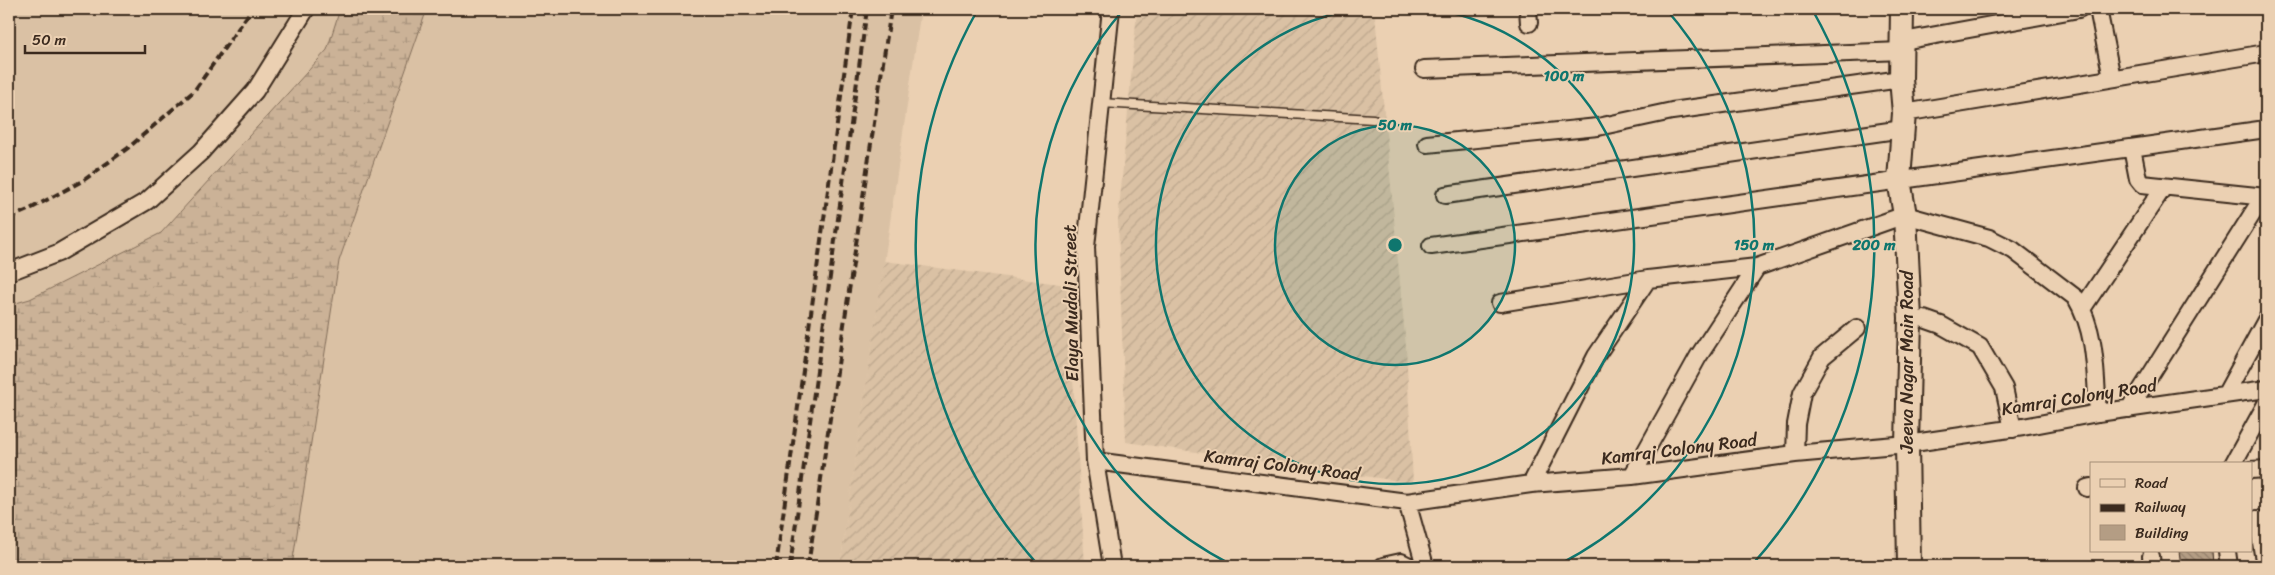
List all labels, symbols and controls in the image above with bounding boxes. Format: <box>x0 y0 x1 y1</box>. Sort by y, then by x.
scale bar <box>25 22 145 54</box>
text: 50 m <box>32 27 67 53</box>
text: 100 m <box>1544 63 1585 89</box>
text: 50 m <box>1378 112 1413 138</box>
street label: Elaya Mudali Street <box>1054 224 1088 382</box>
text: 150 m <box>1734 232 1775 258</box>
text: 200 m <box>1851 232 1896 258</box>
centre of rings <box>1386 236 1404 254</box>
street label: Jeeva Nagar Main Road <box>1891 269 1923 454</box>
street label: Kamraj Colony Road <box>1999 369 2160 425</box>
street label: Kamraj Colony Road <box>1599 423 1760 474</box>
street label: Kamraj Colony Road <box>1202 440 1363 491</box>
legend <box>2090 462 2252 552</box>
text: Road <box>2135 470 2168 496</box>
text: Railway <box>2135 494 2186 520</box>
text: Building <box>2135 520 2189 546</box>

